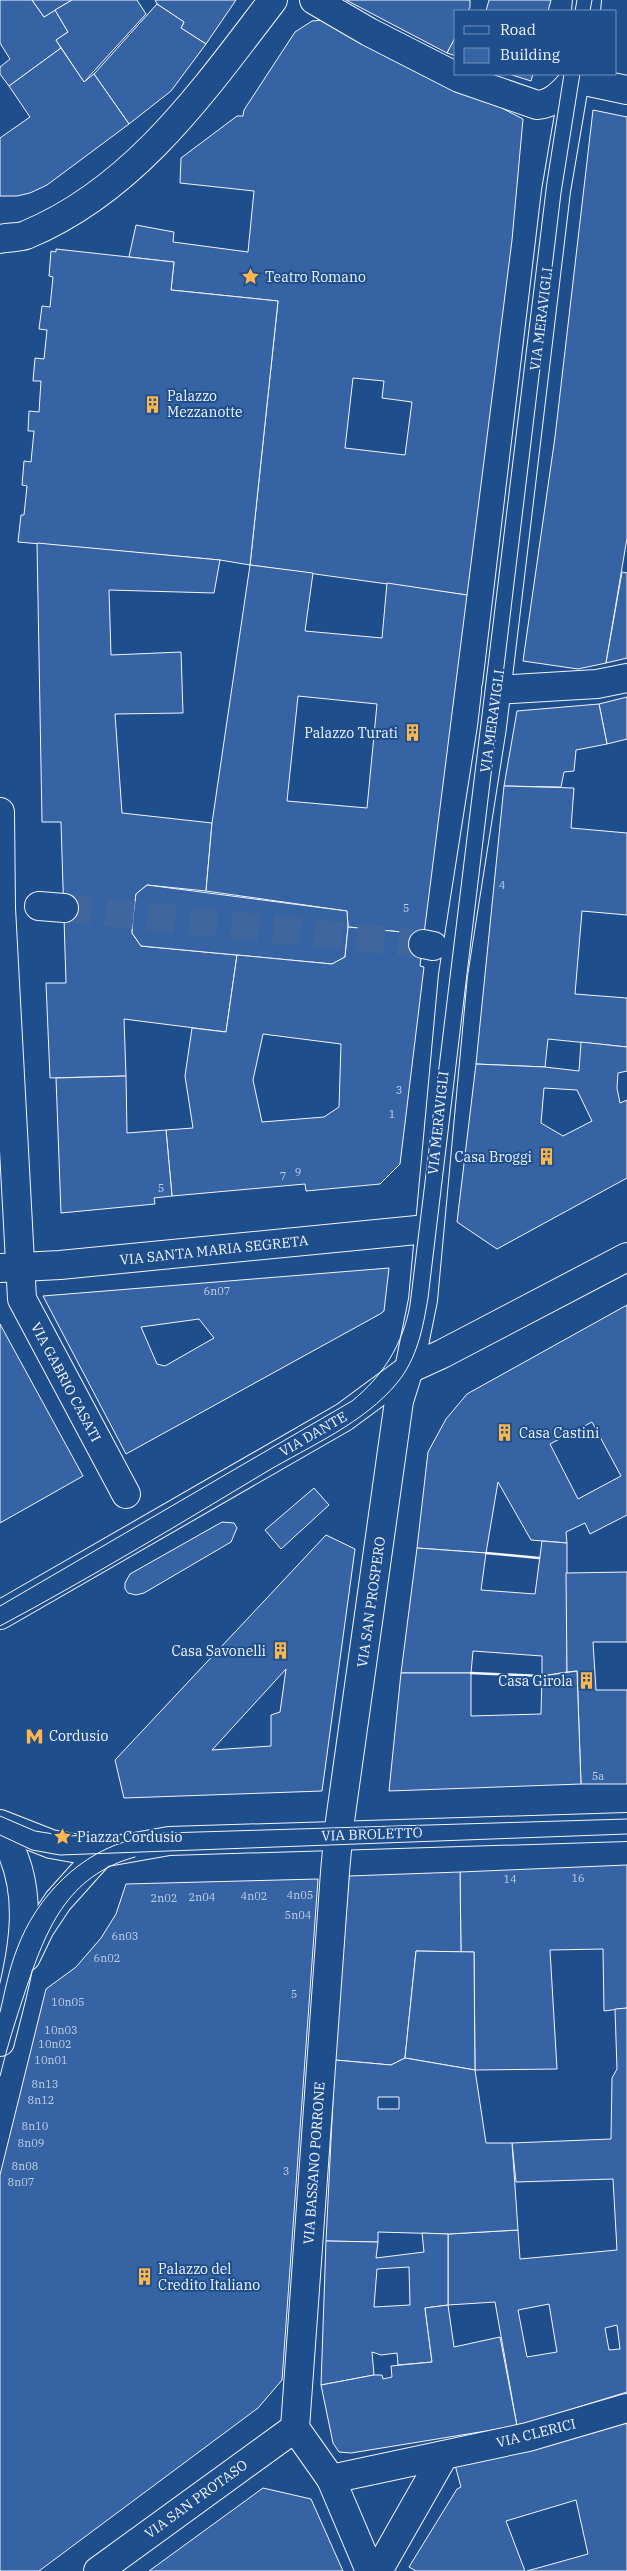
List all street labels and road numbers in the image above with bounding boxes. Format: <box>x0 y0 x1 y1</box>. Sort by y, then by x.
street label: VIA MERAVIGLI <box>526 266 556 372</box>
street label: VIA MERAVIGLI <box>476 668 508 774</box>
street label: VIA MERAVIGLI <box>424 1070 452 1176</box>
street label: VIA SANTA MARIA SEGRETA <box>119 1231 309 1269</box>
street label: VIA GABRIO CASATI <box>27 1319 105 1445</box>
street label: VIA DANTE <box>276 1407 350 1461</box>
street label: VIA SAN PROSPERO <box>353 1535 389 1669</box>
street label: VIA BROLETTO <box>321 1823 423 1845</box>
street label: VIA BASSANO PORRONE <box>299 2081 329 2245</box>
street label: VIA CLERICI <box>494 2414 578 2452</box>
street label: VIA SAN PROTASO <box>141 2456 251 2542</box>

